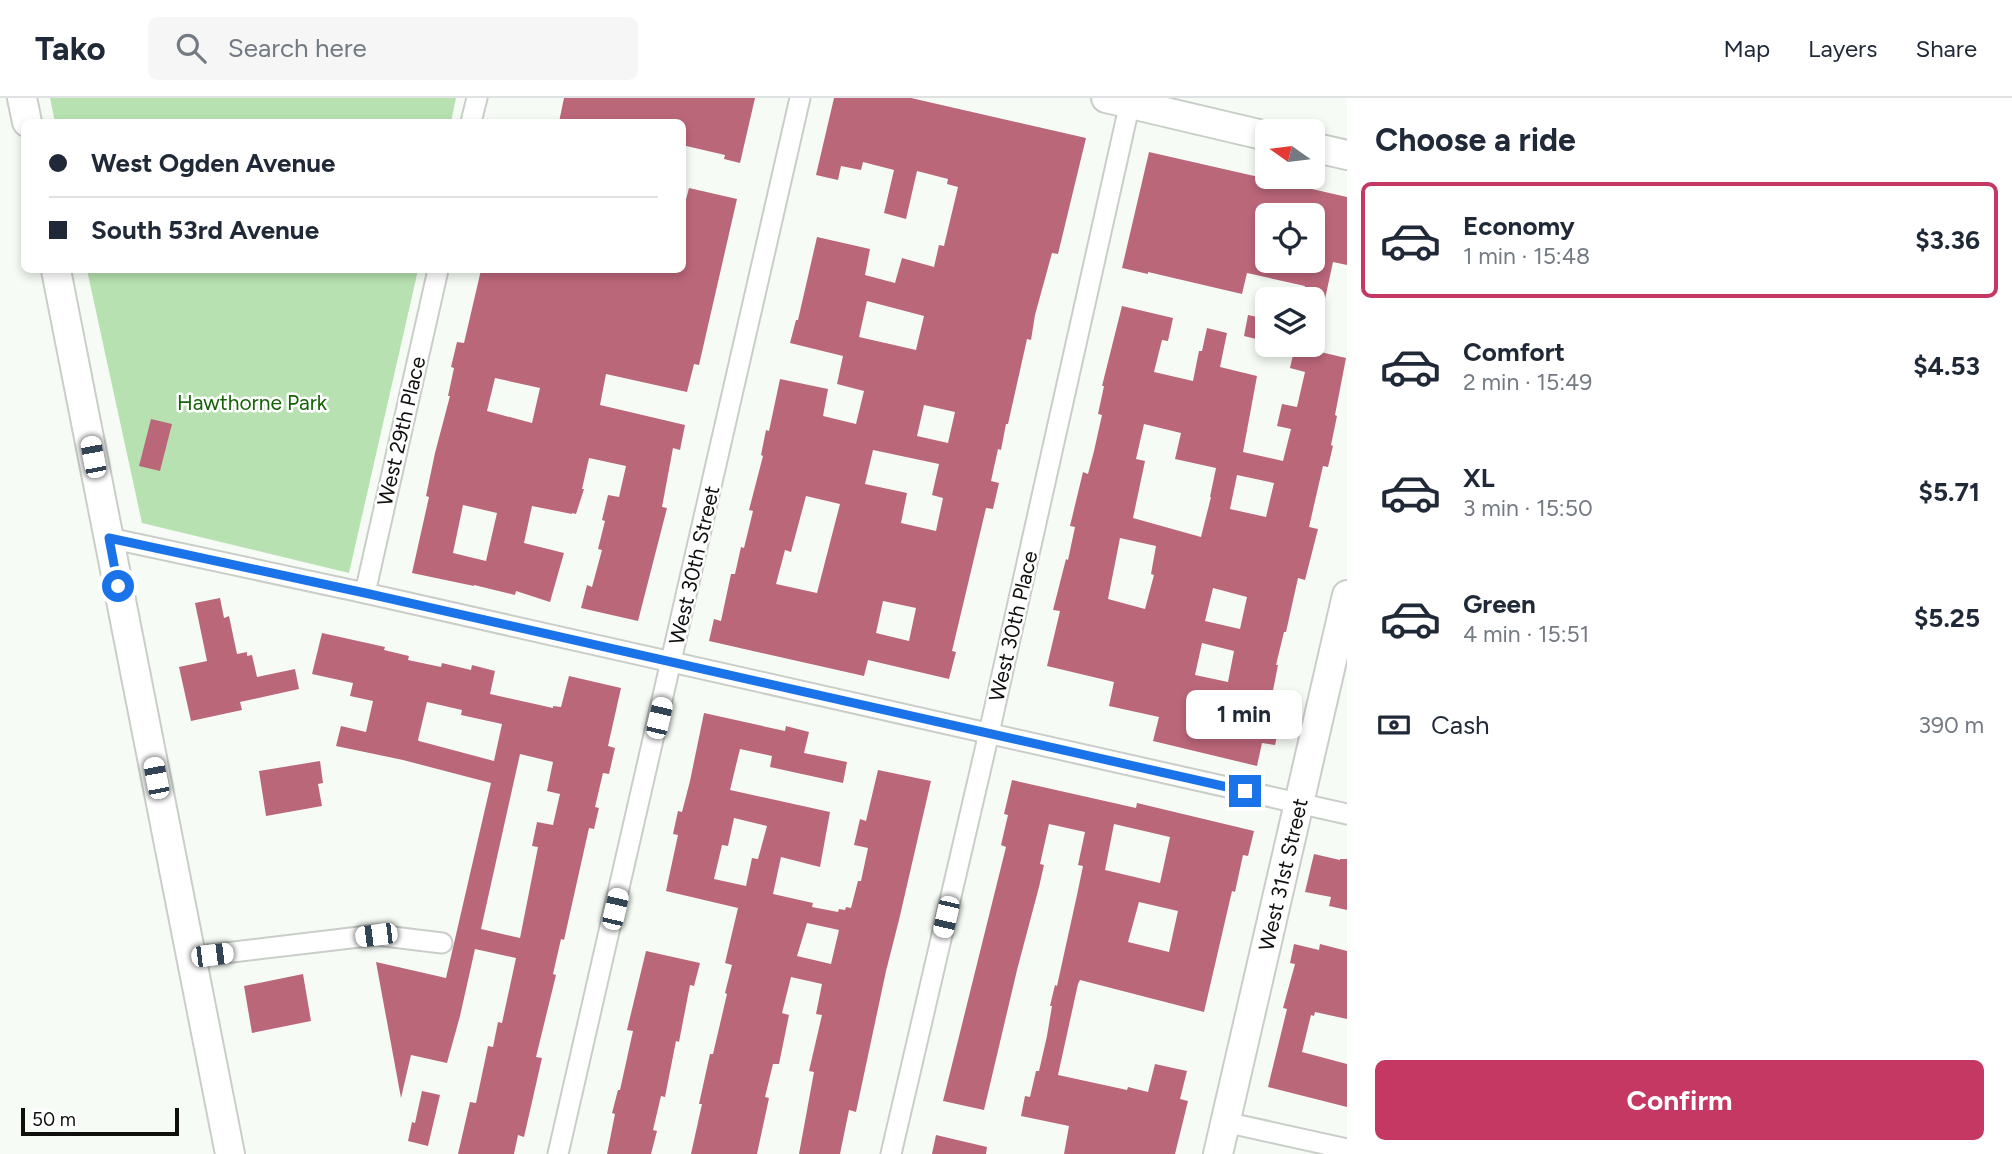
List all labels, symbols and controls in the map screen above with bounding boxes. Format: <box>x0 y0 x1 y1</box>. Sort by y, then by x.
search box <box>148 17 638 80</box>
text: Tako <box>35 29 106 68</box>
icon: search <box>172 29 210 67</box>
text: Search here <box>228 32 367 64</box>
text: Map <box>1723 34 1770 63</box>
text: Layers <box>1808 34 1877 63</box>
text: Share <box>1915 34 1977 63</box>
north arrow <box>1255 119 1325 189</box>
map controls <box>1255 119 1325 357</box>
text: Choose a ride <box>1375 121 1576 159</box>
text: West Ogden Avenue <box>91 147 335 179</box>
button: locate <box>1255 203 1325 273</box>
icon: car <box>1379 209 1442 272</box>
text: Economy <box>1463 210 1575 242</box>
text: South 53rd Avenue <box>91 214 319 246</box>
text: $3.36 <box>1915 224 1980 256</box>
text: 1 min · 15:48 <box>1463 242 1590 270</box>
button: layers <box>1255 287 1325 357</box>
icon: car <box>1379 335 1442 398</box>
text: Comfort <box>1463 336 1565 368</box>
text: $4.53 <box>1913 350 1980 382</box>
street label: West 29th Place <box>372 354 430 508</box>
text: 2 min · 15:49 <box>1463 368 1592 396</box>
park label: Hawthorne Park <box>177 390 328 415</box>
car <box>79 434 108 480</box>
icon: car <box>1379 461 1442 524</box>
text: XL <box>1463 462 1495 494</box>
text: $5.71 <box>1919 476 1980 508</box>
street label: West 30th Street <box>664 483 724 647</box>
text: 3 min · 15:50 <box>1463 494 1593 522</box>
street label: West 30th Place <box>984 548 1042 704</box>
route start <box>102 570 134 602</box>
icon: car <box>1379 587 1442 650</box>
text: Green <box>1463 588 1536 620</box>
text: $5.25 <box>1914 602 1980 634</box>
text: 4 min · 15:51 <box>1463 620 1589 648</box>
callout: 1 min <box>1187 690 1303 738</box>
car <box>645 695 674 741</box>
text: 1 min <box>1217 700 1271 728</box>
icon: cash <box>1375 706 1413 744</box>
text: Cash <box>1431 709 1490 741</box>
text: 390 m <box>1918 711 1984 739</box>
car <box>142 755 171 801</box>
route end <box>1229 775 1261 807</box>
street label: West 31st Street <box>1253 796 1312 953</box>
car <box>601 886 630 932</box>
car <box>932 894 961 940</box>
car <box>354 922 399 948</box>
car <box>190 942 235 968</box>
button: Confirm <box>1375 1060 1984 1140</box>
scale bar <box>21 1105 178 1137</box>
text: 50 m <box>32 1108 76 1131</box>

